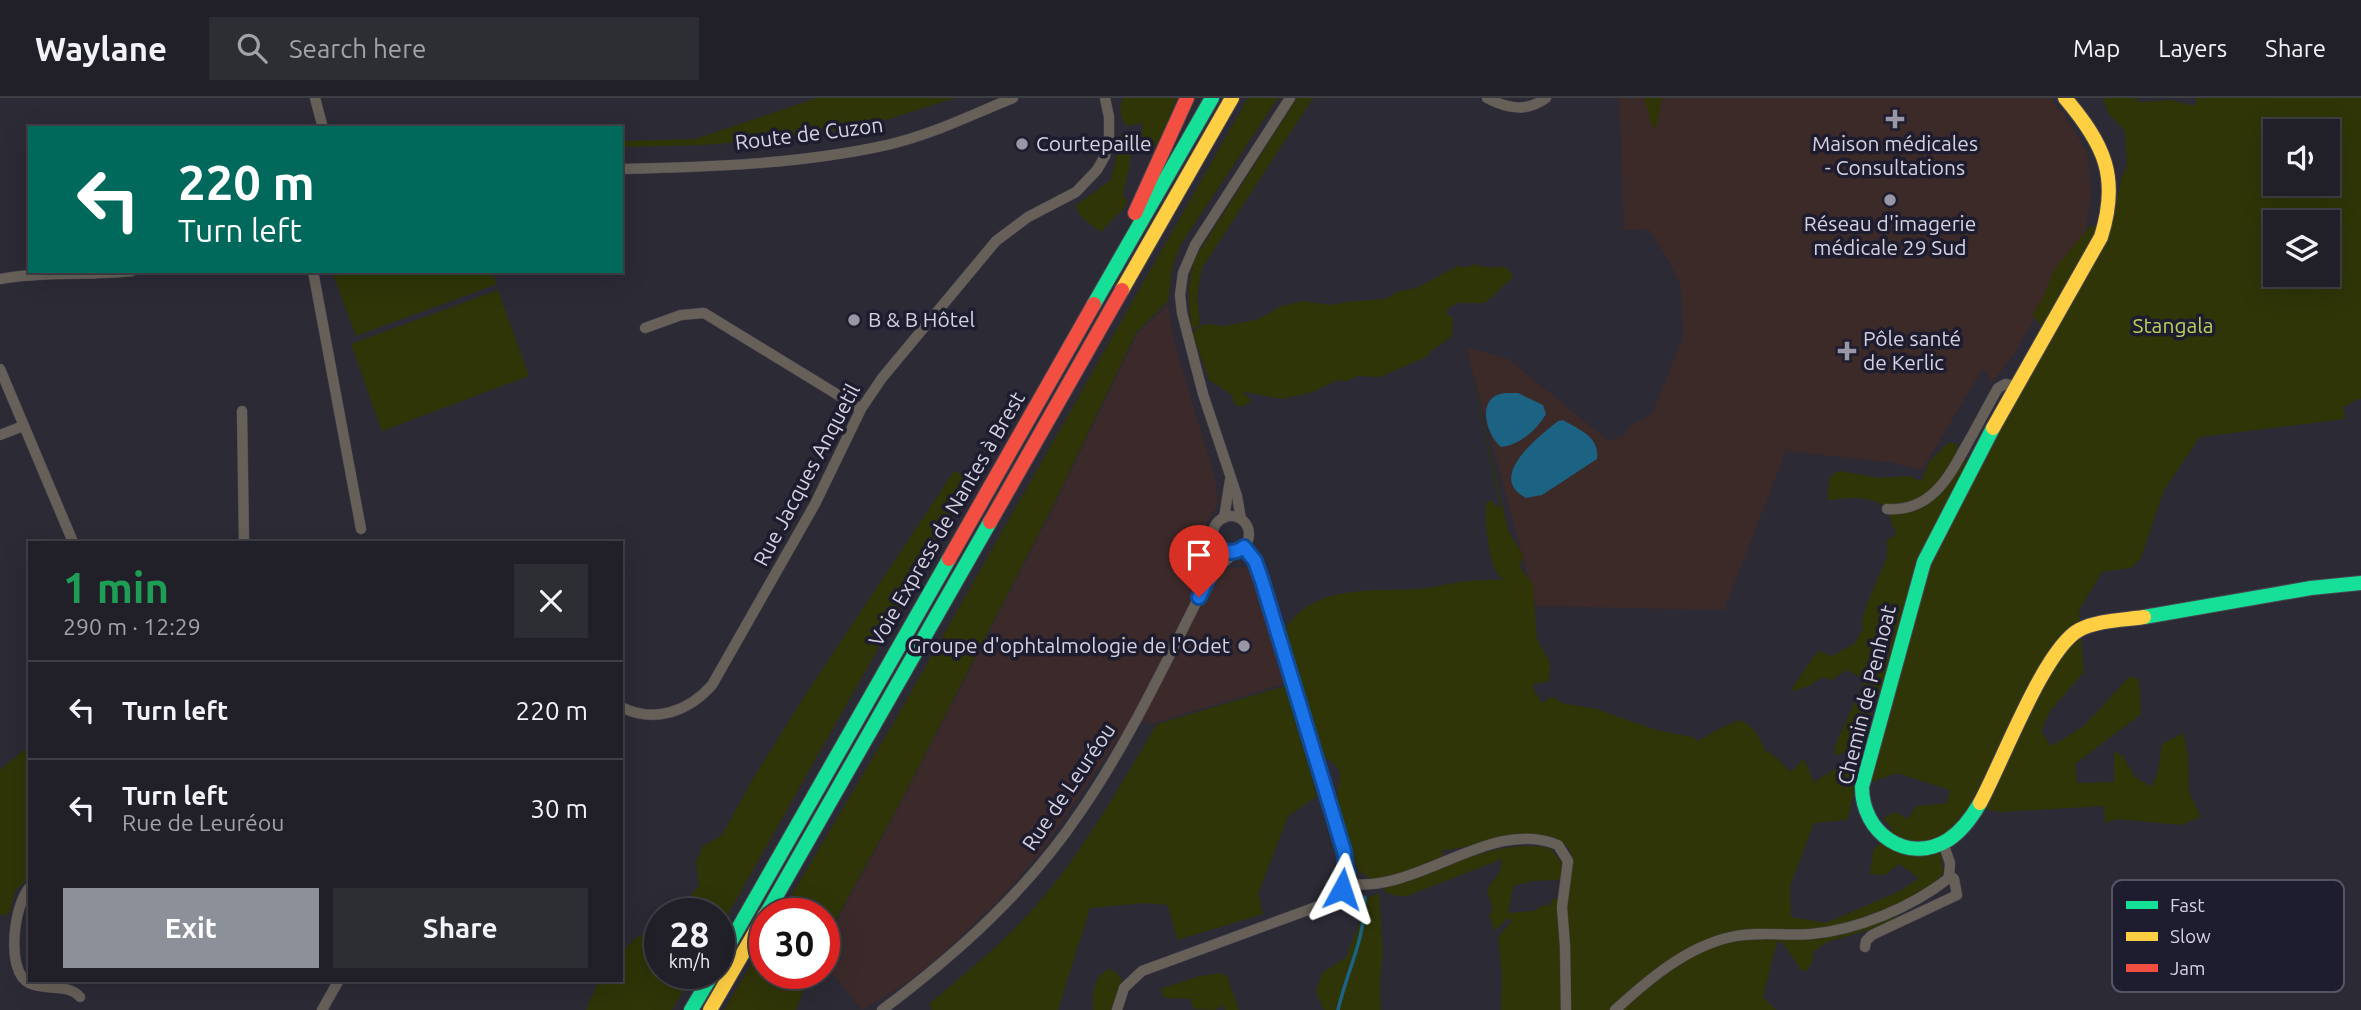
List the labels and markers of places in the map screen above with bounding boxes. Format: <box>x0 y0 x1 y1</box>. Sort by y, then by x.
marker: Maison médicales - Consultations <box>1885 109 1905 129</box>
place label: Courtepaille <box>1036 131 1152 155</box>
place label: Maison médicales - Consultations <box>1812 131 1978 179</box>
marker: Courtepaille <box>1014 136 1030 152</box>
marker: Réseau d'imagerie médicale 29 Sud <box>1882 192 1898 208</box>
place label: Réseau d'imagerie médicale 29 Sud <box>1804 211 1976 259</box>
place label: B & B Hôtel <box>868 307 975 331</box>
marker: B & B Hôtel <box>846 312 862 328</box>
place label: Pôle santé de Kerlic <box>1863 326 1961 374</box>
marker: Pôle santé de Kerlic <box>1837 341 1857 361</box>
pin <box>1169 525 1229 597</box>
place label: Groupe d'ophtalmologie de l'Odet <box>908 633 1230 657</box>
marker: Groupe d'ophtalmologie de l'Odet <box>1236 638 1252 654</box>

